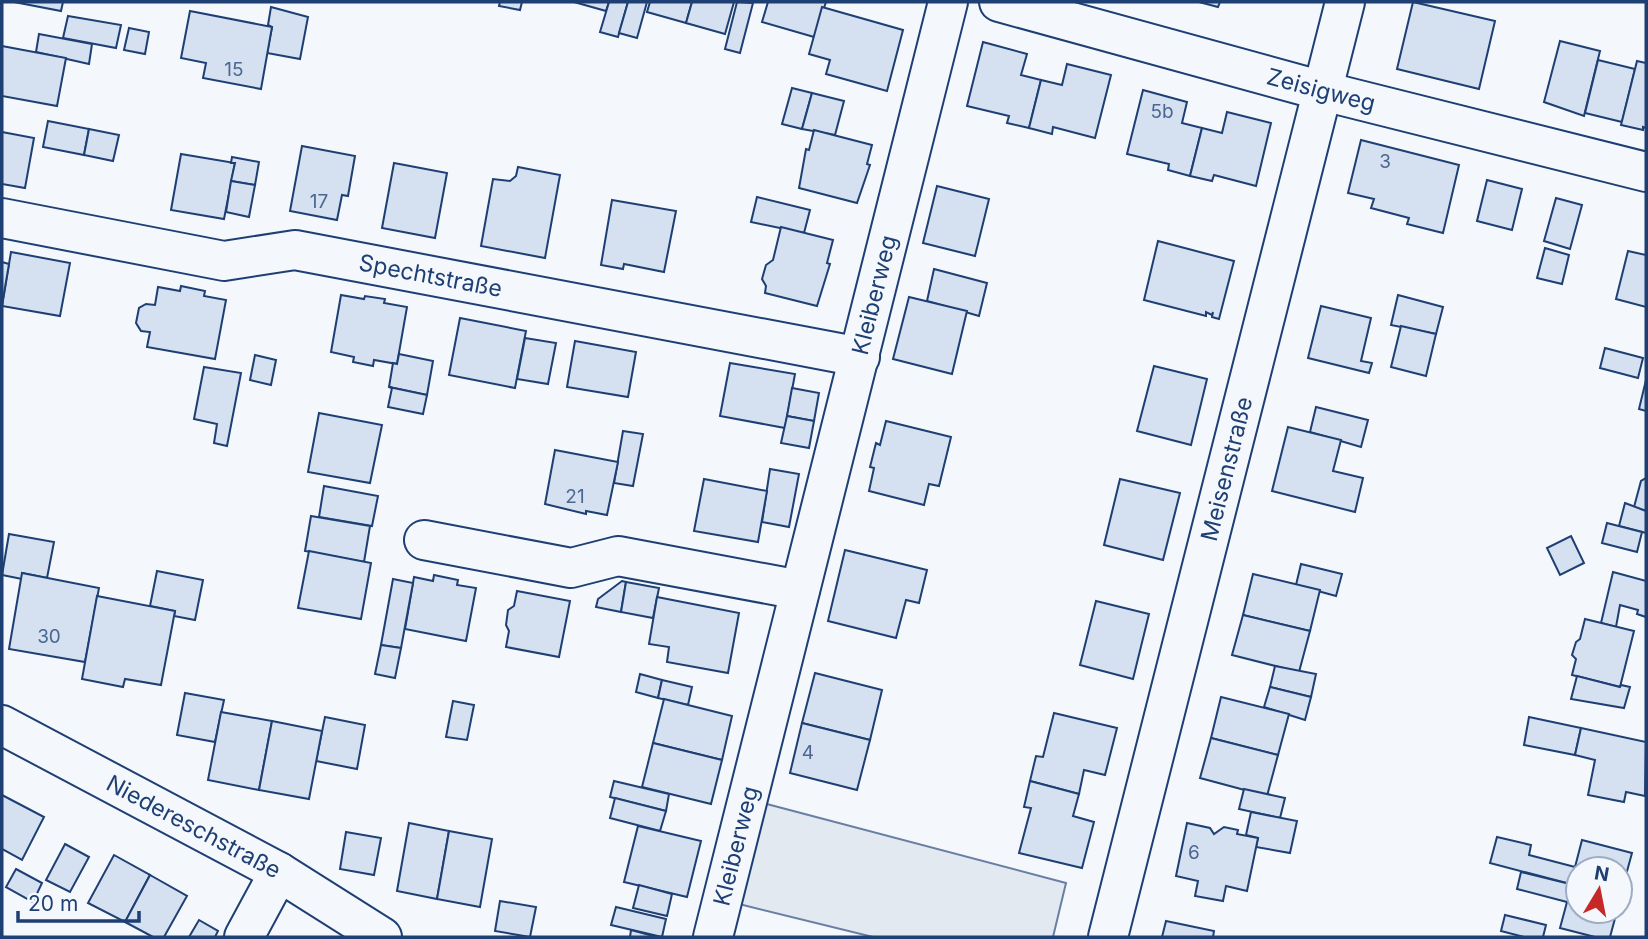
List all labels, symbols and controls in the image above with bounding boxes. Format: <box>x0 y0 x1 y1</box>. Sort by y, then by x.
house number: 15 <box>224 58 244 81</box>
street label: Zeisigweg <box>1264 62 1378 118</box>
house number: 5b <box>1150 100 1174 123</box>
house number: 3 <box>1379 150 1391 173</box>
house number: 17 <box>310 190 328 213</box>
street label: Kleiberweg <box>846 232 903 358</box>
street label: Spechtstraße <box>357 248 505 303</box>
street label: Meisenstraße <box>1195 394 1258 544</box>
house number: 21 <box>565 485 585 508</box>
house number: 30 <box>37 625 61 648</box>
house number: 4 <box>802 741 814 764</box>
street label: Niedereschstraße <box>102 769 286 884</box>
street label: Kleiberweg <box>707 783 764 909</box>
house number: 6 <box>1188 841 1200 864</box>
north arrow <box>1564 855 1634 925</box>
text: N <box>1593 861 1611 886</box>
scale bar <box>18 880 138 924</box>
text: 20 m <box>28 891 78 916</box>

